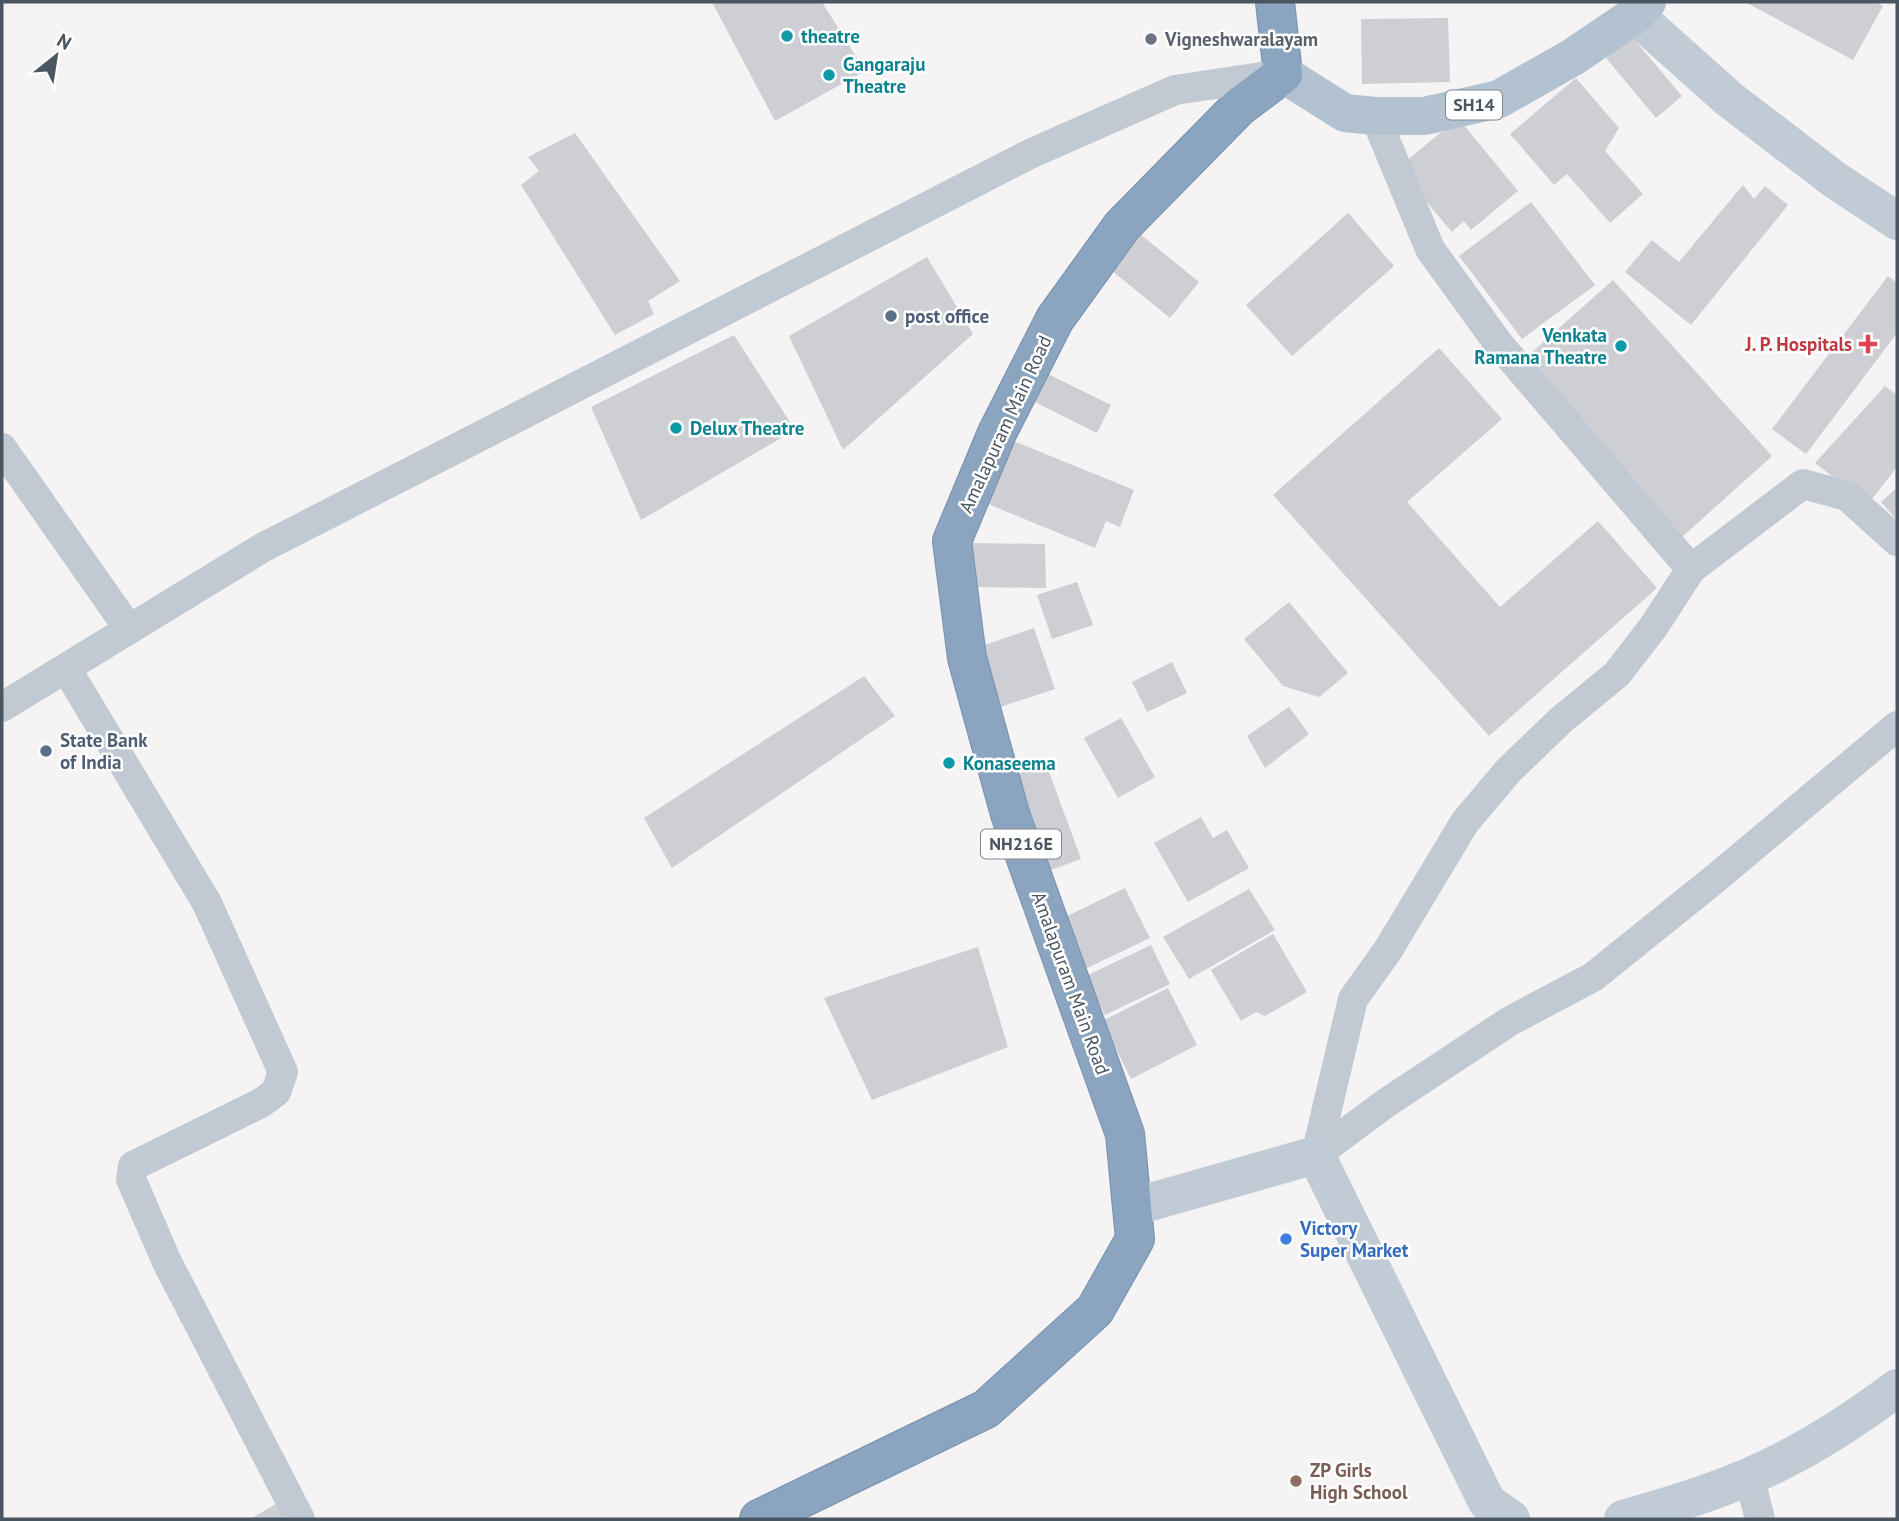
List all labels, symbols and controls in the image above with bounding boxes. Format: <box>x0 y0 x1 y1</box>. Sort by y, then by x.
north arrow <box>21 21 91 91</box>
place label: theatre <box>801 24 860 48</box>
place label: Vigneshwaralayam <box>1164 27 1318 51</box>
text: N <box>53 28 76 55</box>
marker: theatre <box>779 28 795 44</box>
marker: Vigneshwaralayam <box>1143 31 1159 47</box>
place label: Gangaraju Theatre <box>843 52 925 98</box>
marker: Gangaraju Theatre <box>821 67 837 83</box>
road number: SH14 <box>1446 90 1502 120</box>
place label: post office <box>905 304 989 328</box>
marker: post office <box>883 308 899 324</box>
place label: Venkata Ramana Theatre <box>1474 323 1607 369</box>
street label: Amalapuram Main Road <box>953 331 1057 517</box>
place label: J. P. Hospitals <box>1744 332 1852 356</box>
marker: J. P. Hospitals <box>1858 334 1878 354</box>
marker: Venkata Ramana Theatre <box>1613 338 1629 354</box>
place label: Delux Theatre <box>690 416 804 440</box>
marker: Delux Theatre <box>668 420 684 436</box>
place label: State Bank of India <box>60 728 148 774</box>
marker: State Bank of India <box>38 743 54 759</box>
place label: Konaseema <box>963 751 1056 775</box>
marker: Konaseema <box>941 755 957 771</box>
road number: NH216E <box>981 830 1061 858</box>
street label: Amalapuram Main Road <box>1027 888 1115 1078</box>
place label: Victory Super Market <box>1299 1216 1409 1262</box>
marker: Victory Super Market <box>1278 1231 1294 1247</box>
place label: ZP Girls High School <box>1310 1458 1408 1504</box>
marker: ZP Girls High School <box>1288 1473 1304 1489</box>

